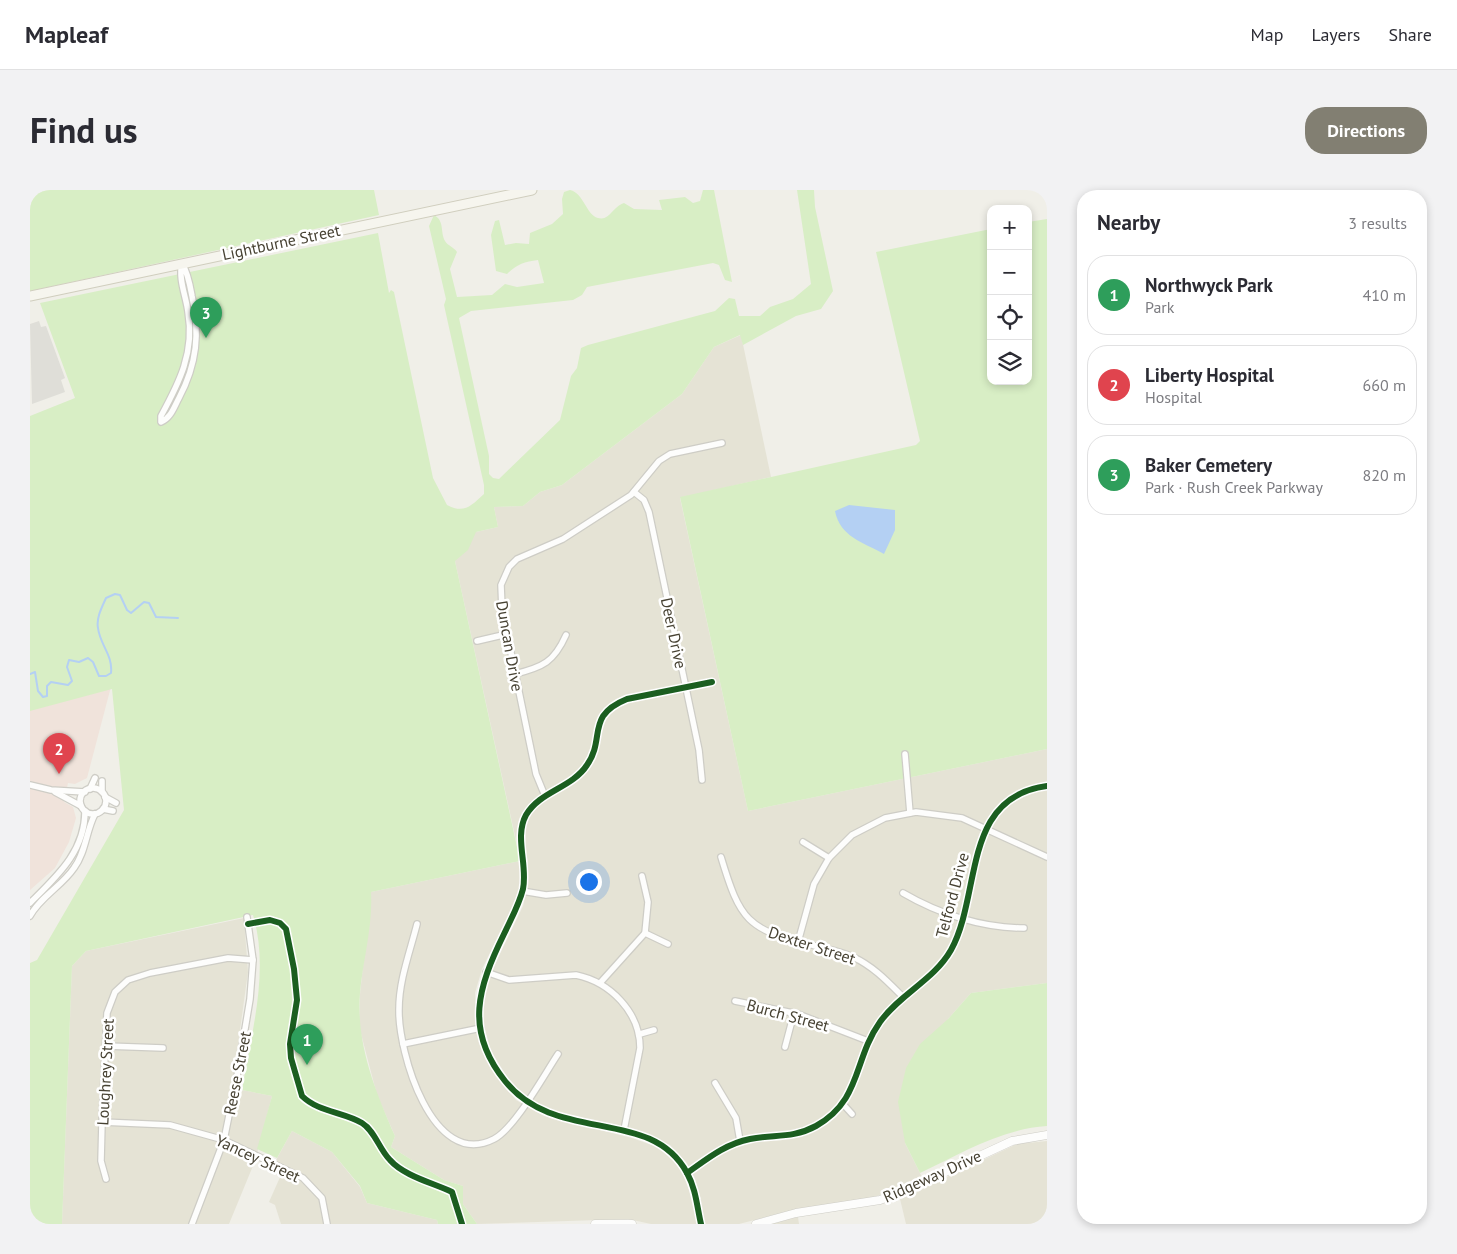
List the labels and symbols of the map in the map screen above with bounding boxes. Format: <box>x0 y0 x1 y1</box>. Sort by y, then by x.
street label: Lightburne Street <box>220 220 342 264</box>
pin: 3 <box>190 297 222 338</box>
street label: Deer Drive <box>657 596 691 670</box>
street label: Duncan Drive <box>492 599 528 693</box>
pin: 2 <box>43 733 75 774</box>
street label: Telford Drive <box>931 850 973 940</box>
your location <box>576 869 602 895</box>
street label: Dexter Street <box>766 922 859 969</box>
street label: Burch Street <box>745 994 832 1036</box>
street label: Loughrey Street <box>92 1017 118 1126</box>
pin: 1 <box>291 1024 323 1065</box>
street label: Reese Street <box>219 1029 255 1117</box>
street label: Yancey Street <box>212 1130 304 1187</box>
street label: Ridgeway Drive <box>880 1145 984 1207</box>

